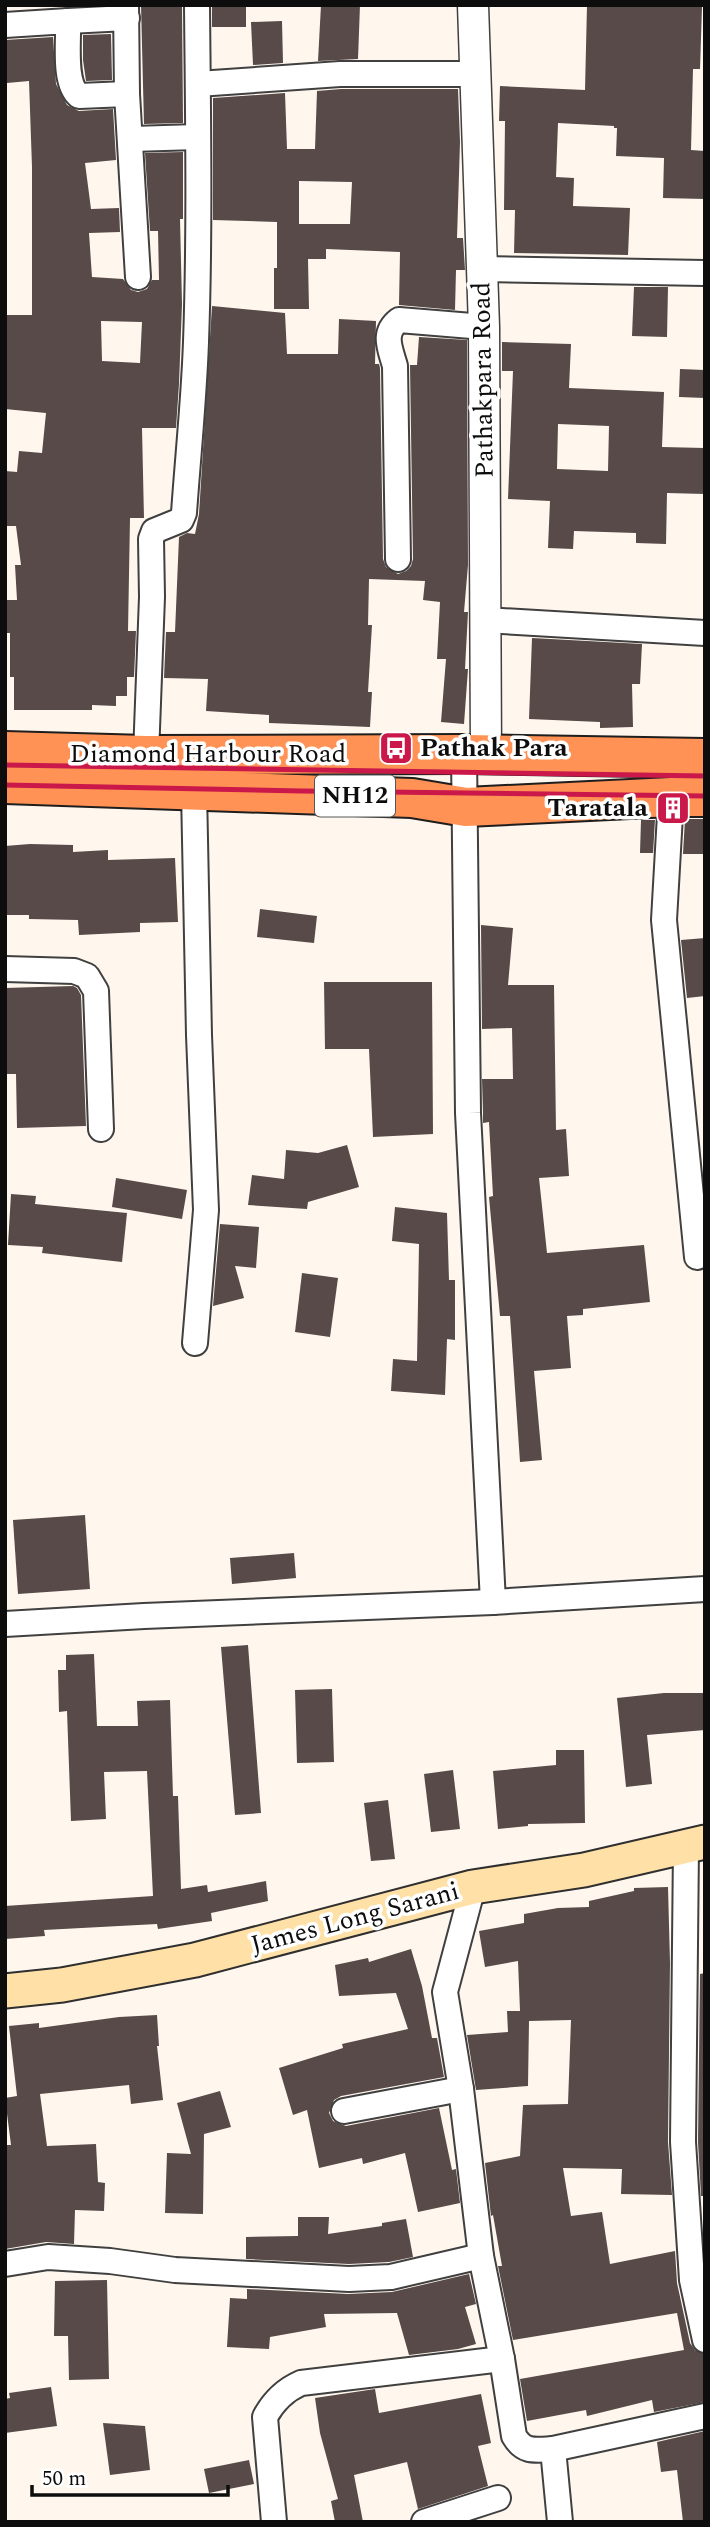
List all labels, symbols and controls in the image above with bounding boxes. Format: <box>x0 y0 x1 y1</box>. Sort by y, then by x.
street label: Pathakpara Road <box>461 282 505 478</box>
place label: Pathak Para <box>420 728 568 768</box>
bus stop icon: Pathak Para <box>377 729 415 767</box>
street label: Diamond Harbour Road <box>70 734 346 774</box>
road number: NH12 <box>315 776 395 816</box>
place label: Taratala <box>547 788 649 828</box>
building icon: Taratala <box>654 789 692 827</box>
street label: James Long Sarani <box>246 1871 464 1965</box>
scale bar <box>32 2454 228 2498</box>
text: 50 m <box>42 2463 86 2495</box>

